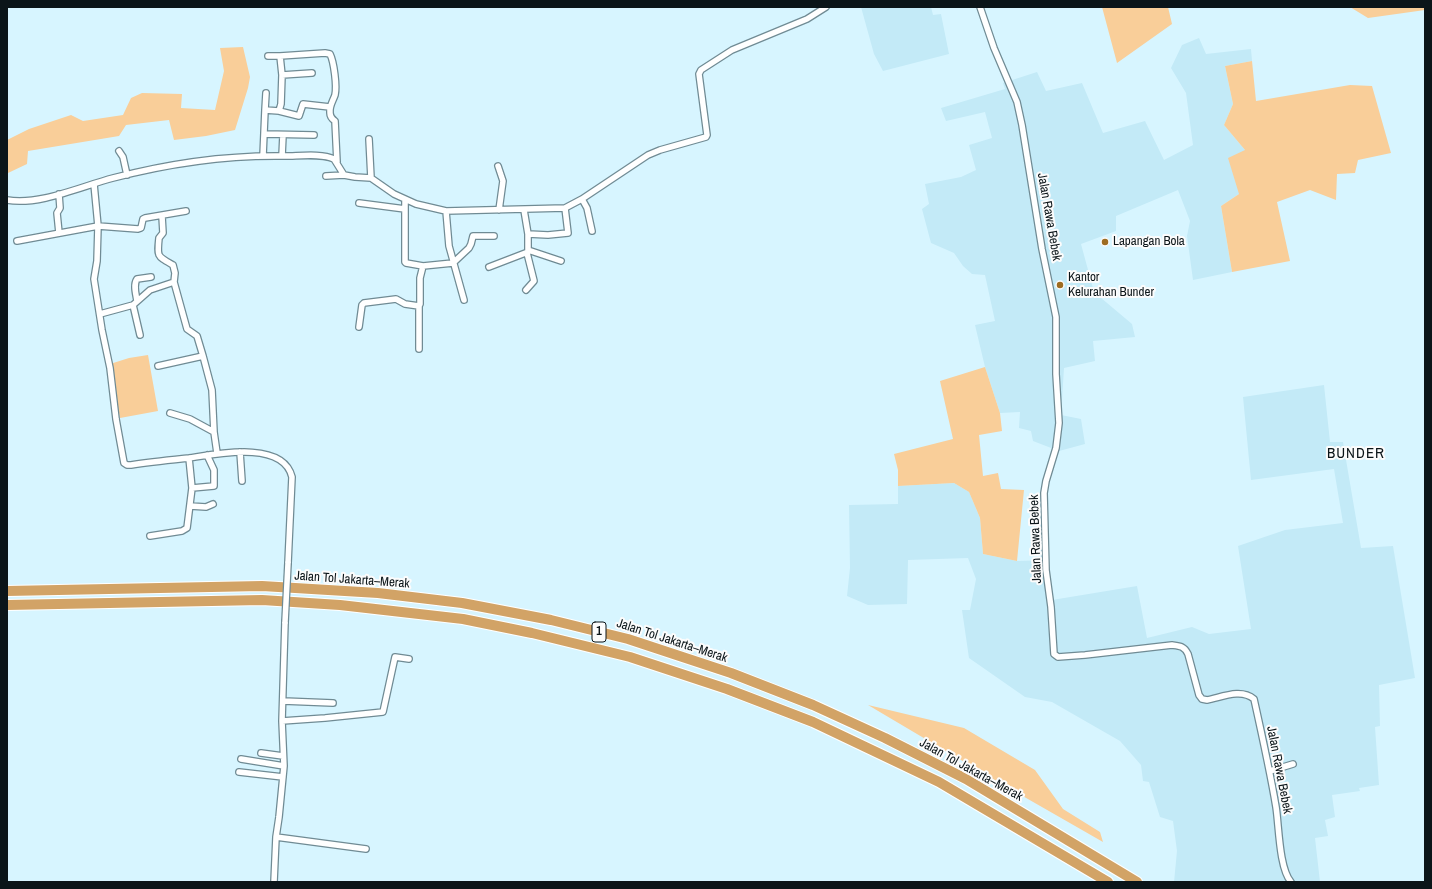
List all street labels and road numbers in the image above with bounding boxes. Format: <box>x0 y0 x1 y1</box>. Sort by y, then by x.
street label: Jalan Rawa Bebek <box>1034 172 1064 262</box>
street label: Jalan Rawa Bebek <box>1027 494 1045 584</box>
street label: Jalan Tol Jakarta–Merak <box>294 568 410 592</box>
street label: Jalan Tol Jakarta–Merak <box>615 616 729 666</box>
road number: 1 <box>592 622 606 642</box>
street label: Jalan Rawa Bebek <box>1263 725 1295 815</box>
street label: Jalan Tol Jakarta–Merak <box>917 735 1025 805</box>

